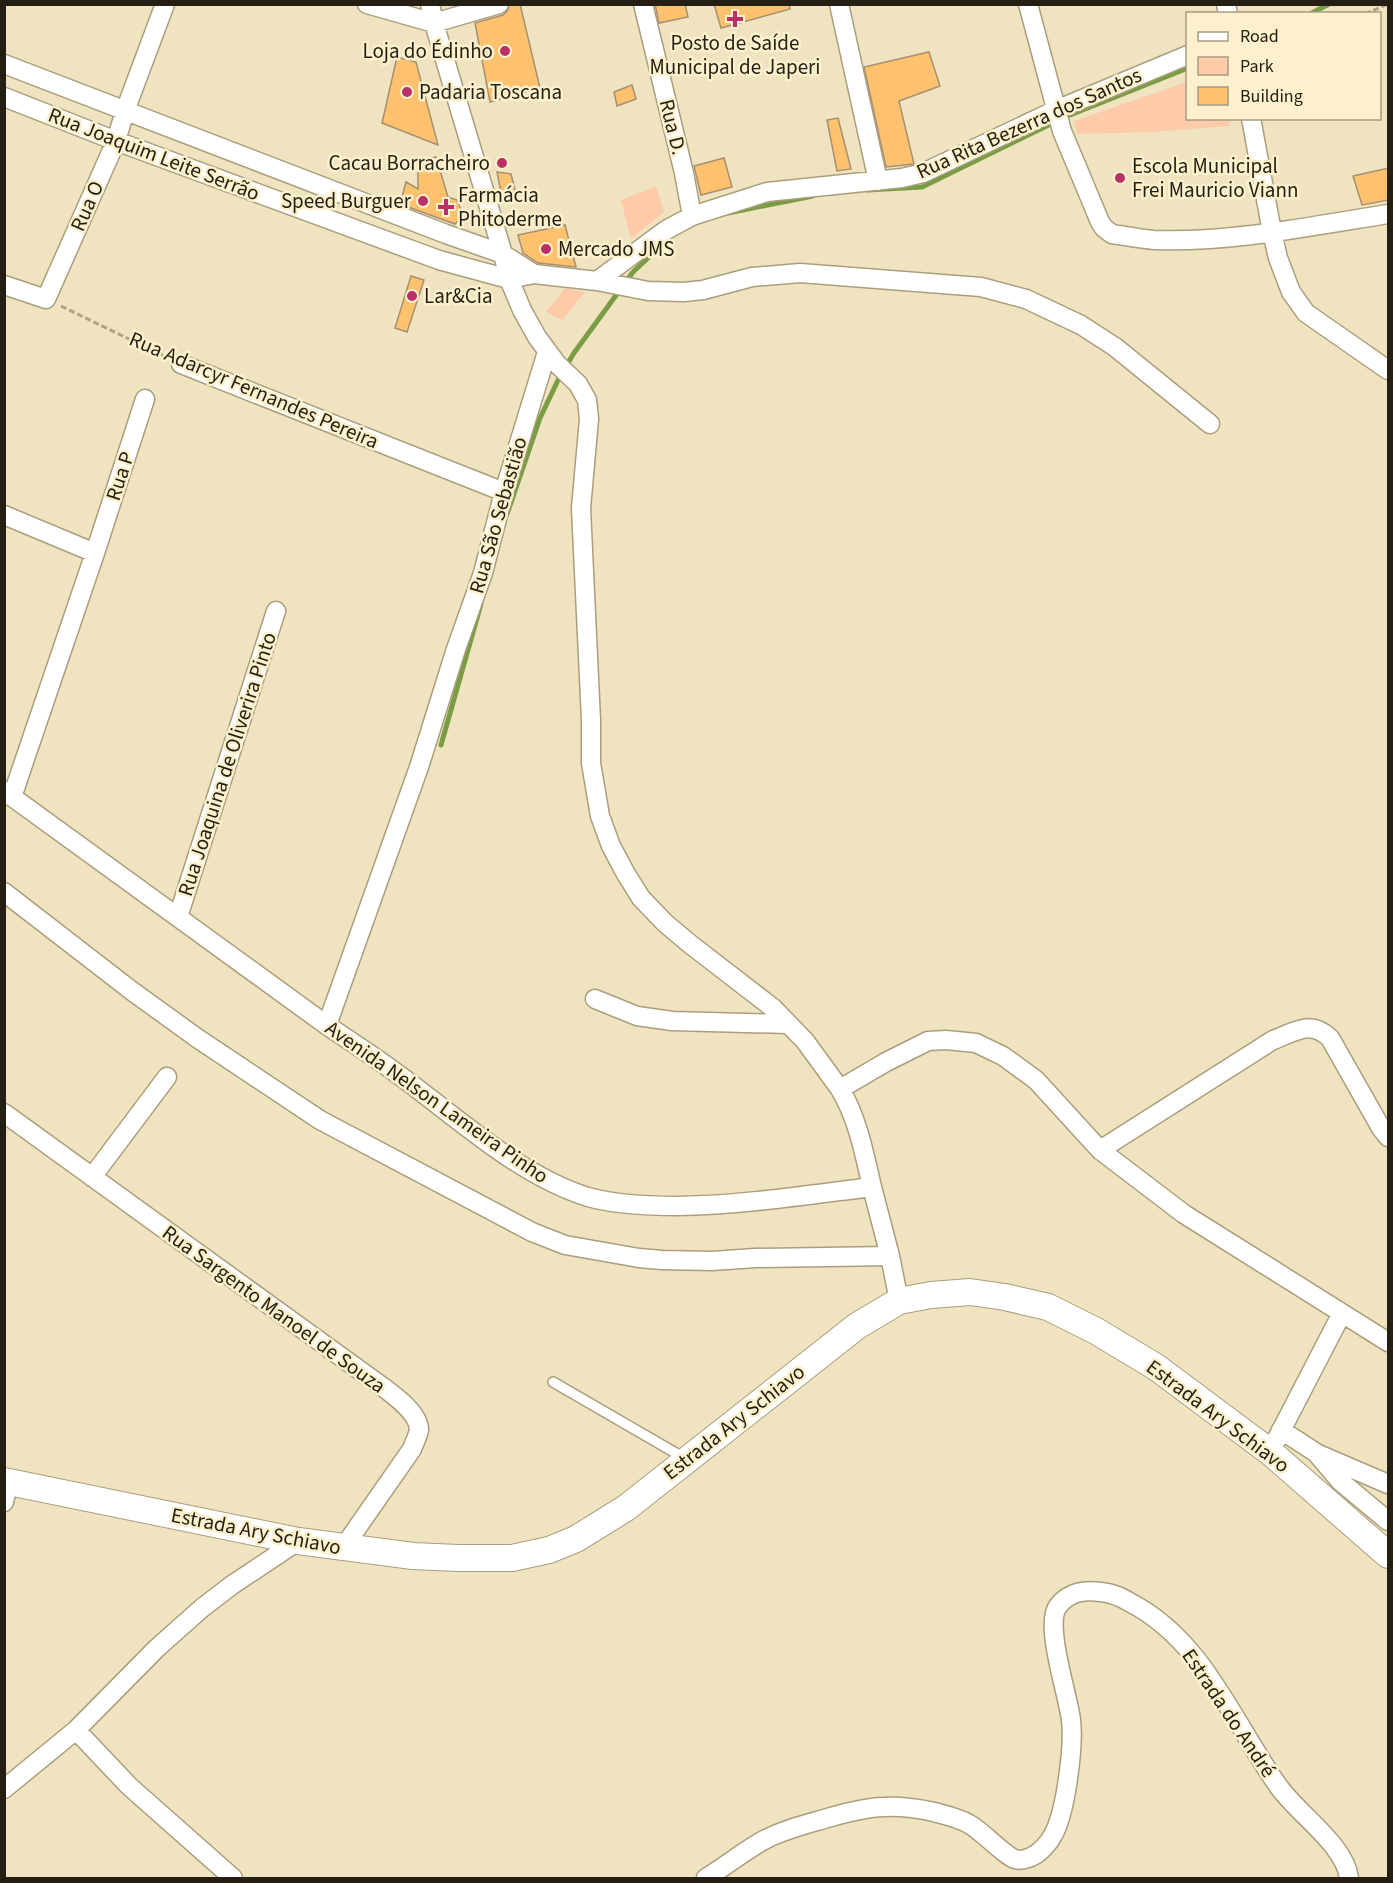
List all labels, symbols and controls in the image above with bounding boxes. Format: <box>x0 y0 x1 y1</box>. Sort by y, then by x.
marker: Posto de Saíde Municipal de Japeri <box>726 10 744 28</box>
legend <box>1186 12 1381 120</box>
text: Road <box>1240 24 1279 49</box>
place label: Posto de Saíde Municipal de Japeri <box>649 28 821 82</box>
place label: Loja do Édinho <box>362 36 493 66</box>
marker: Loja do Édinho <box>498 44 512 58</box>
text: Park <box>1240 54 1274 79</box>
street label: Rua Rita Bezerra dos Santos <box>912 60 1147 186</box>
place label: Padaria Toscana <box>419 77 562 107</box>
text: Building <box>1240 84 1303 109</box>
marker: Padaria Toscana <box>400 85 414 99</box>
street label: Rua D. <box>652 96 694 158</box>
street label: Rua Joaquim Leite Serrão <box>44 100 264 208</box>
place label: Cacau Borracheiro <box>328 148 490 178</box>
place label: Escola Municipal Frei Mauricio Viann <box>1132 151 1298 205</box>
marker: Cacau Borracheiro <box>495 156 509 170</box>
marker: Escola Municipal Frei Mauricio Viann <box>1113 171 1127 185</box>
street label: Rua O <box>63 176 111 236</box>
place label: Farmácia Phitoderme <box>458 180 562 234</box>
place label: Speed Burguer <box>281 186 412 216</box>
marker: Speed Burguer <box>416 194 430 208</box>
marker: Farmácia Phitoderme <box>439 200 453 214</box>
place label: Mercado JMS <box>558 234 675 264</box>
marker: Mercado JMS <box>539 242 553 256</box>
place label: Lar&Cia <box>424 281 493 311</box>
marker: Lar&Cia <box>405 289 419 303</box>
street label: Rua Adarcyr Fernandes Pereira <box>125 324 383 456</box>
street label: Rua São Sebastião <box>461 433 535 597</box>
street label: Rua P <box>98 448 142 504</box>
street label: Rua Joaquina de Oliverira Pinto <box>170 628 284 900</box>
street label: Avenida Nelson Lameira Pinho <box>319 1013 555 1191</box>
street label: Rua Sargento Manoel de Souza <box>156 1218 392 1400</box>
street label: Estrada Ary Schiavo <box>1140 1352 1296 1480</box>
street label: Estrada Ary Schiavo <box>657 1357 811 1487</box>
street label: Estrada Ary Schiavo <box>168 1500 344 1562</box>
street label: Estrada do André <box>1175 1643 1283 1783</box>

